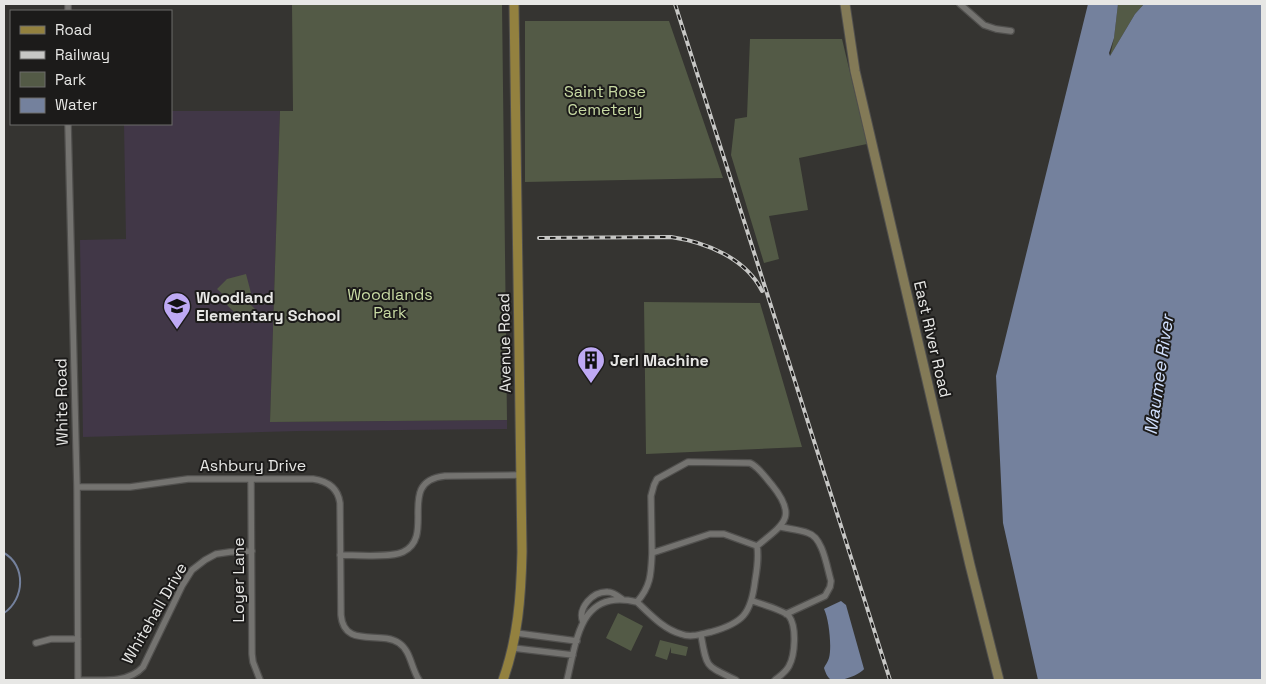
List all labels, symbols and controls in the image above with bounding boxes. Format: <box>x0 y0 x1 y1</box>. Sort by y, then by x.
legend <box>10 10 172 125</box>
text: Road <box>55 20 92 39</box>
text: Railway <box>55 45 110 64</box>
text: Park <box>55 70 86 89</box>
park label: Saint Rose Cemetery <box>564 81 646 120</box>
text: Water <box>55 95 98 114</box>
street label: East River Road <box>909 279 956 399</box>
park label: Woodlands Park <box>347 284 433 323</box>
place label: Woodland Elementary School <box>196 287 340 326</box>
school or university icon: Woodland Elementary School <box>162 291 192 330</box>
street label: Avenue Road <box>493 293 516 393</box>
water label: Maumee River <box>1139 311 1179 436</box>
building icon: Jerl Machine <box>576 345 606 384</box>
place label: Jerl Machine <box>610 350 709 371</box>
street label: White Road <box>50 358 73 446</box>
street label: Ashbury Drive <box>200 455 306 476</box>
street label: Loyer Lane <box>228 537 249 623</box>
street label: Whitehall Drive <box>117 559 192 668</box>

